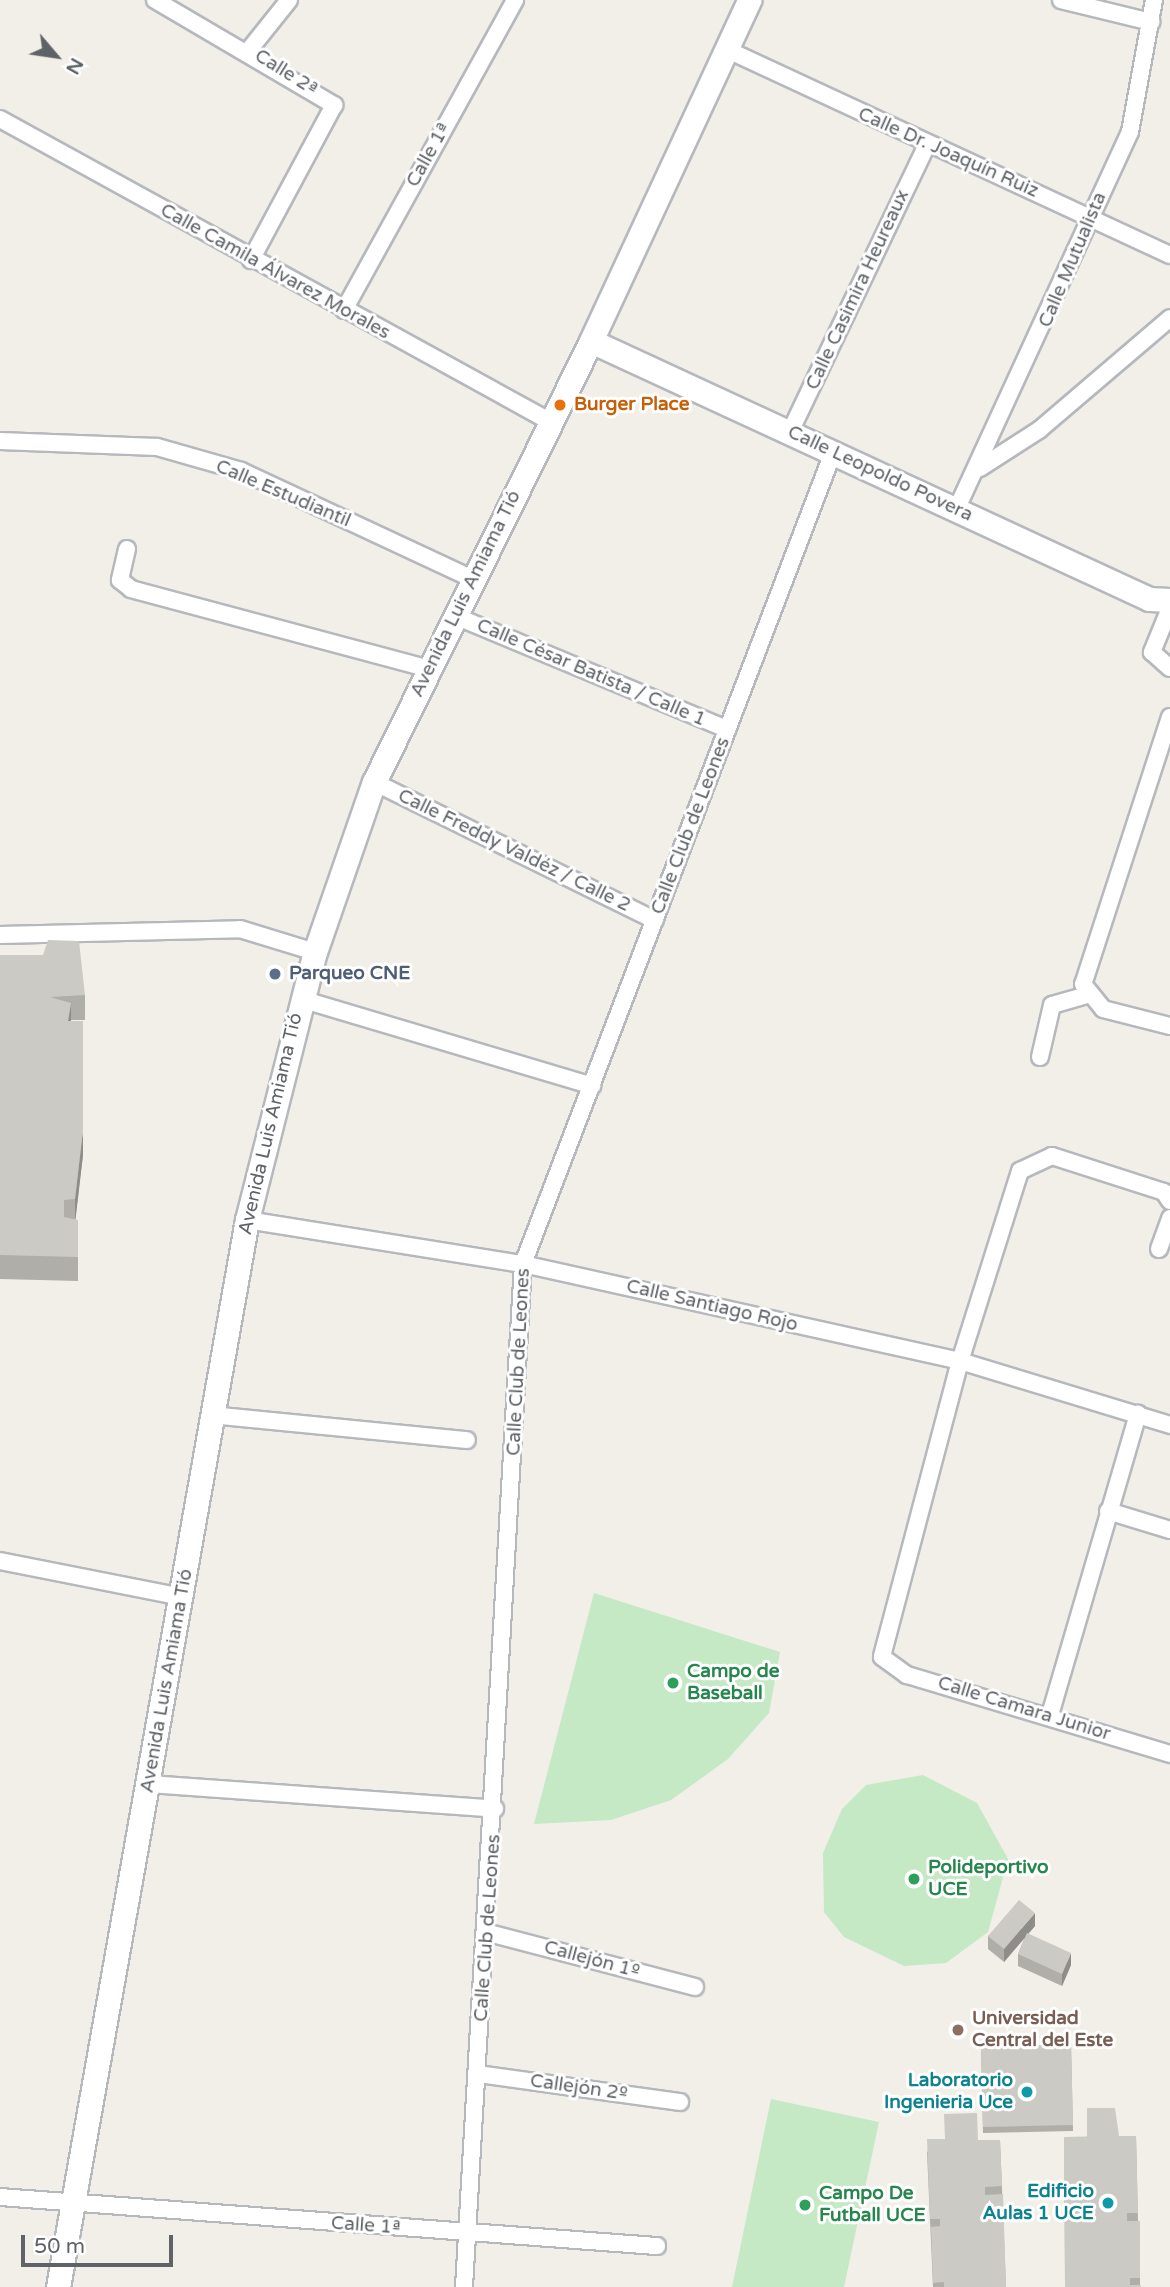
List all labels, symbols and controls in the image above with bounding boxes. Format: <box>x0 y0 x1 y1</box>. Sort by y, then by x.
north arrow <box>21 21 91 91</box>
street label: Calle 2ª <box>250 45 322 101</box>
text: N <box>61 54 88 78</box>
street label: Calle Dr. Joaquín Ruiz <box>854 103 1042 203</box>
street label: Calle 1ª <box>402 119 456 191</box>
street label: Calle Casimira Heureaux <box>802 186 914 394</box>
street label: Calle Mutualista <box>1034 189 1112 331</box>
street label: Calle Camila Álvarez Morales <box>156 199 394 345</box>
place label: Burger Place <box>574 394 689 416</box>
marker: Burger Place <box>552 397 568 413</box>
street label: Calle Leopoldo Povera <box>784 421 976 527</box>
street label: Calle Estudiantil <box>212 455 354 533</box>
street label: Avenida Luis Amiama Tió <box>406 487 526 701</box>
street label: Calle César Batista / Calle 1 <box>473 614 709 732</box>
street label: Calle Club de Leones <box>647 734 735 918</box>
street label: Calle Freddy Valdéz / Calle 2 <box>394 785 634 917</box>
place label: Parqueo CNE <box>289 963 410 985</box>
marker: Parqueo CNE <box>267 966 283 982</box>
street label: Avenida Luis Amiama Tió <box>234 1011 308 1237</box>
street label: Calle Club de Leones <box>503 1268 535 1456</box>
street label: Calle Santiago Rojo <box>624 1275 800 1337</box>
street label: Avenida Luis Amiama Tió <box>136 1567 198 1795</box>
place label: Campo de Baseball <box>687 1661 780 1705</box>
street label: Calle Camara Junior <box>935 1672 1113 1746</box>
marker: Campo de Baseball <box>665 1675 681 1691</box>
street label: Calle Club de Leones <box>470 1834 506 2022</box>
place label: Polideportivo UCE <box>928 1857 1049 1901</box>
marker: Polideportivo UCE <box>906 1871 922 1887</box>
street label: Callejón 1º <box>541 1936 643 1984</box>
place label: Universidad Central del Este <box>972 2008 1113 2052</box>
marker: Universidad Central del Este <box>950 2022 966 2038</box>
street label: Callejón 2º <box>529 2070 629 2106</box>
place label: Laboratorio Ingenieria Uce <box>884 2070 1013 2114</box>
marker: Laboratorio Ingenieria Uce <box>1019 2084 1035 2100</box>
place label: Edificio Aulas 1 UCE <box>982 2181 1094 2225</box>
place label: Campo De Futball UCE <box>819 2183 926 2227</box>
marker: Edificio Aulas 1 UCE <box>1100 2195 1116 2211</box>
marker: Campo De Futball UCE <box>797 2197 813 2213</box>
street label: Calle 1ª <box>330 2212 402 2240</box>
scale bar <box>24 2220 177 2264</box>
text: 50 m <box>34 2234 85 2259</box>

